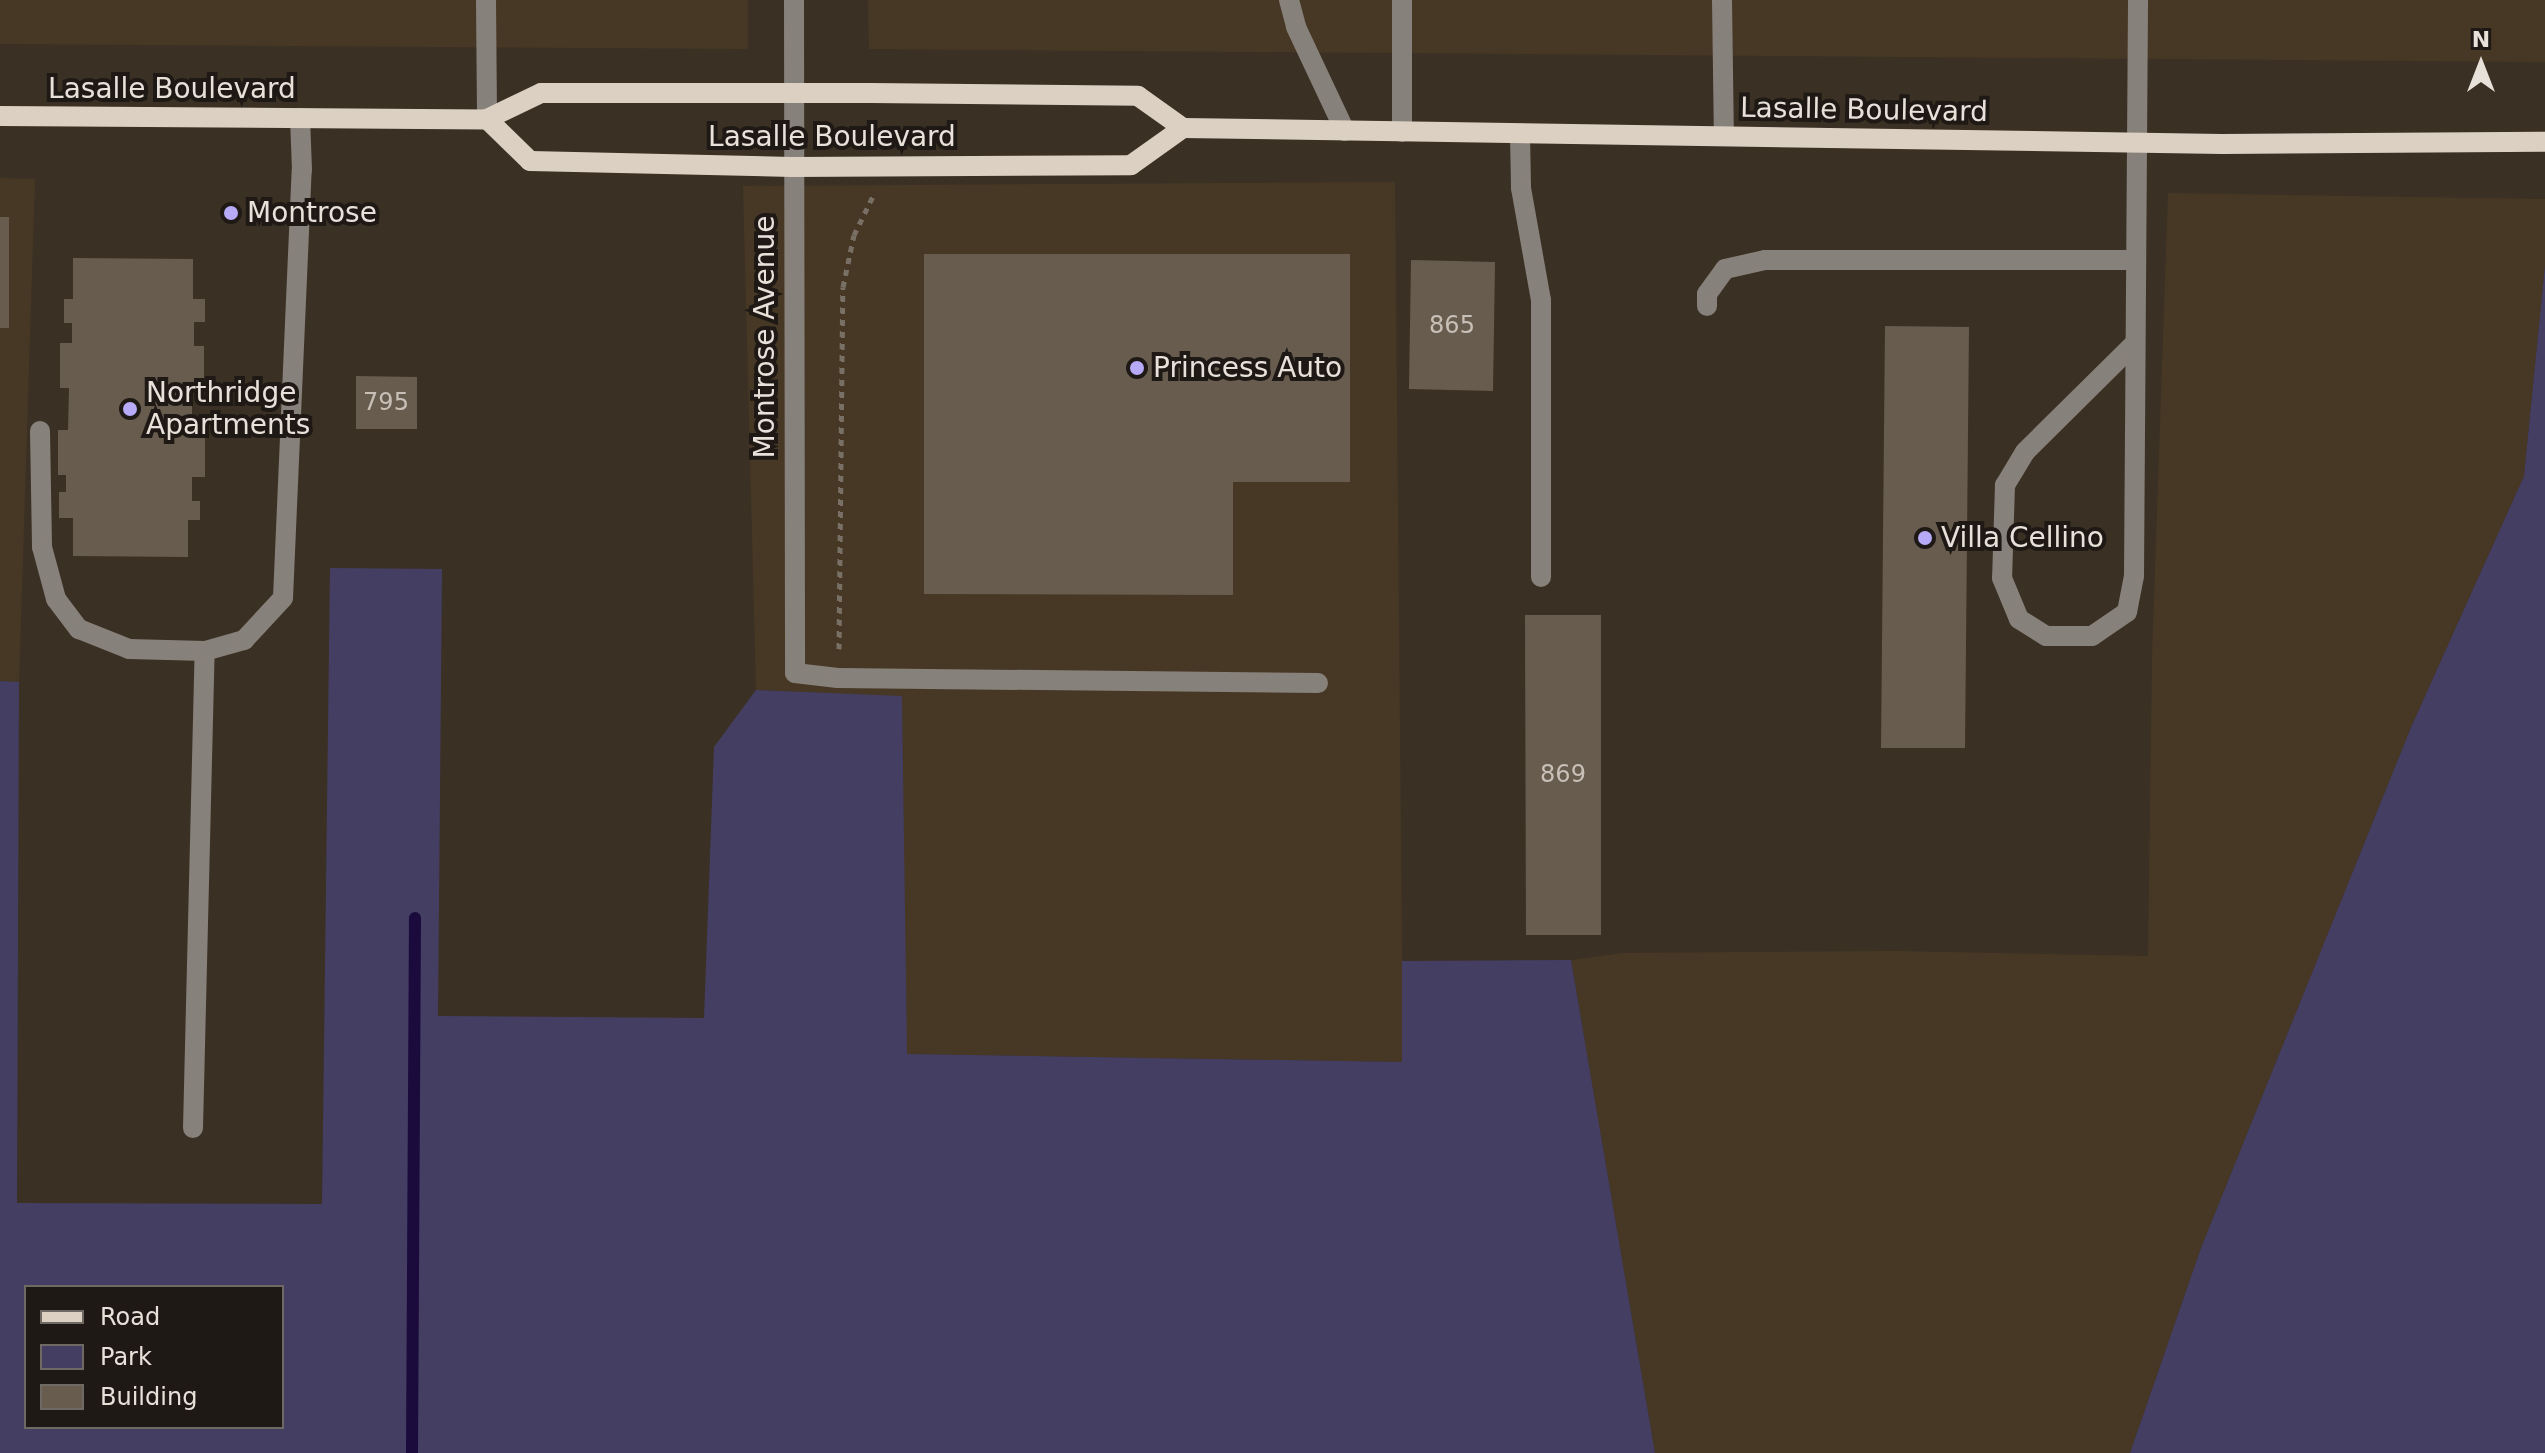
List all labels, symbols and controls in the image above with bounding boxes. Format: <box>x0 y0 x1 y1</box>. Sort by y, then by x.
north arrow <box>2441 24 2521 104</box>
text: N <box>2472 27 2490 52</box>
street label: Lasalle Boulevard <box>48 72 296 106</box>
street label: Lasalle Boulevard <box>1740 91 1988 129</box>
street label: Lasalle Boulevard <box>708 120 956 154</box>
place label: Montrose <box>247 196 377 230</box>
marker: Montrose <box>222 204 240 222</box>
street label: Montrose Avenue <box>748 216 782 458</box>
house number: 865 <box>1429 312 1475 340</box>
place label: Princess Auto <box>1153 351 1342 385</box>
marker: Princess Auto <box>1128 359 1146 377</box>
place label: Northridge Apartments <box>146 376 310 442</box>
house number: 795 <box>363 389 409 417</box>
marker: Northridge Apartments <box>121 400 139 418</box>
place label: Villa Cellino <box>1941 521 2104 555</box>
marker: Villa Cellino <box>1916 529 1934 547</box>
house number: 869 <box>1540 761 1586 789</box>
legend <box>24 1285 284 1429</box>
text: Road <box>100 1303 160 1331</box>
text: Park <box>100 1343 152 1371</box>
text: Building <box>100 1383 197 1411</box>

